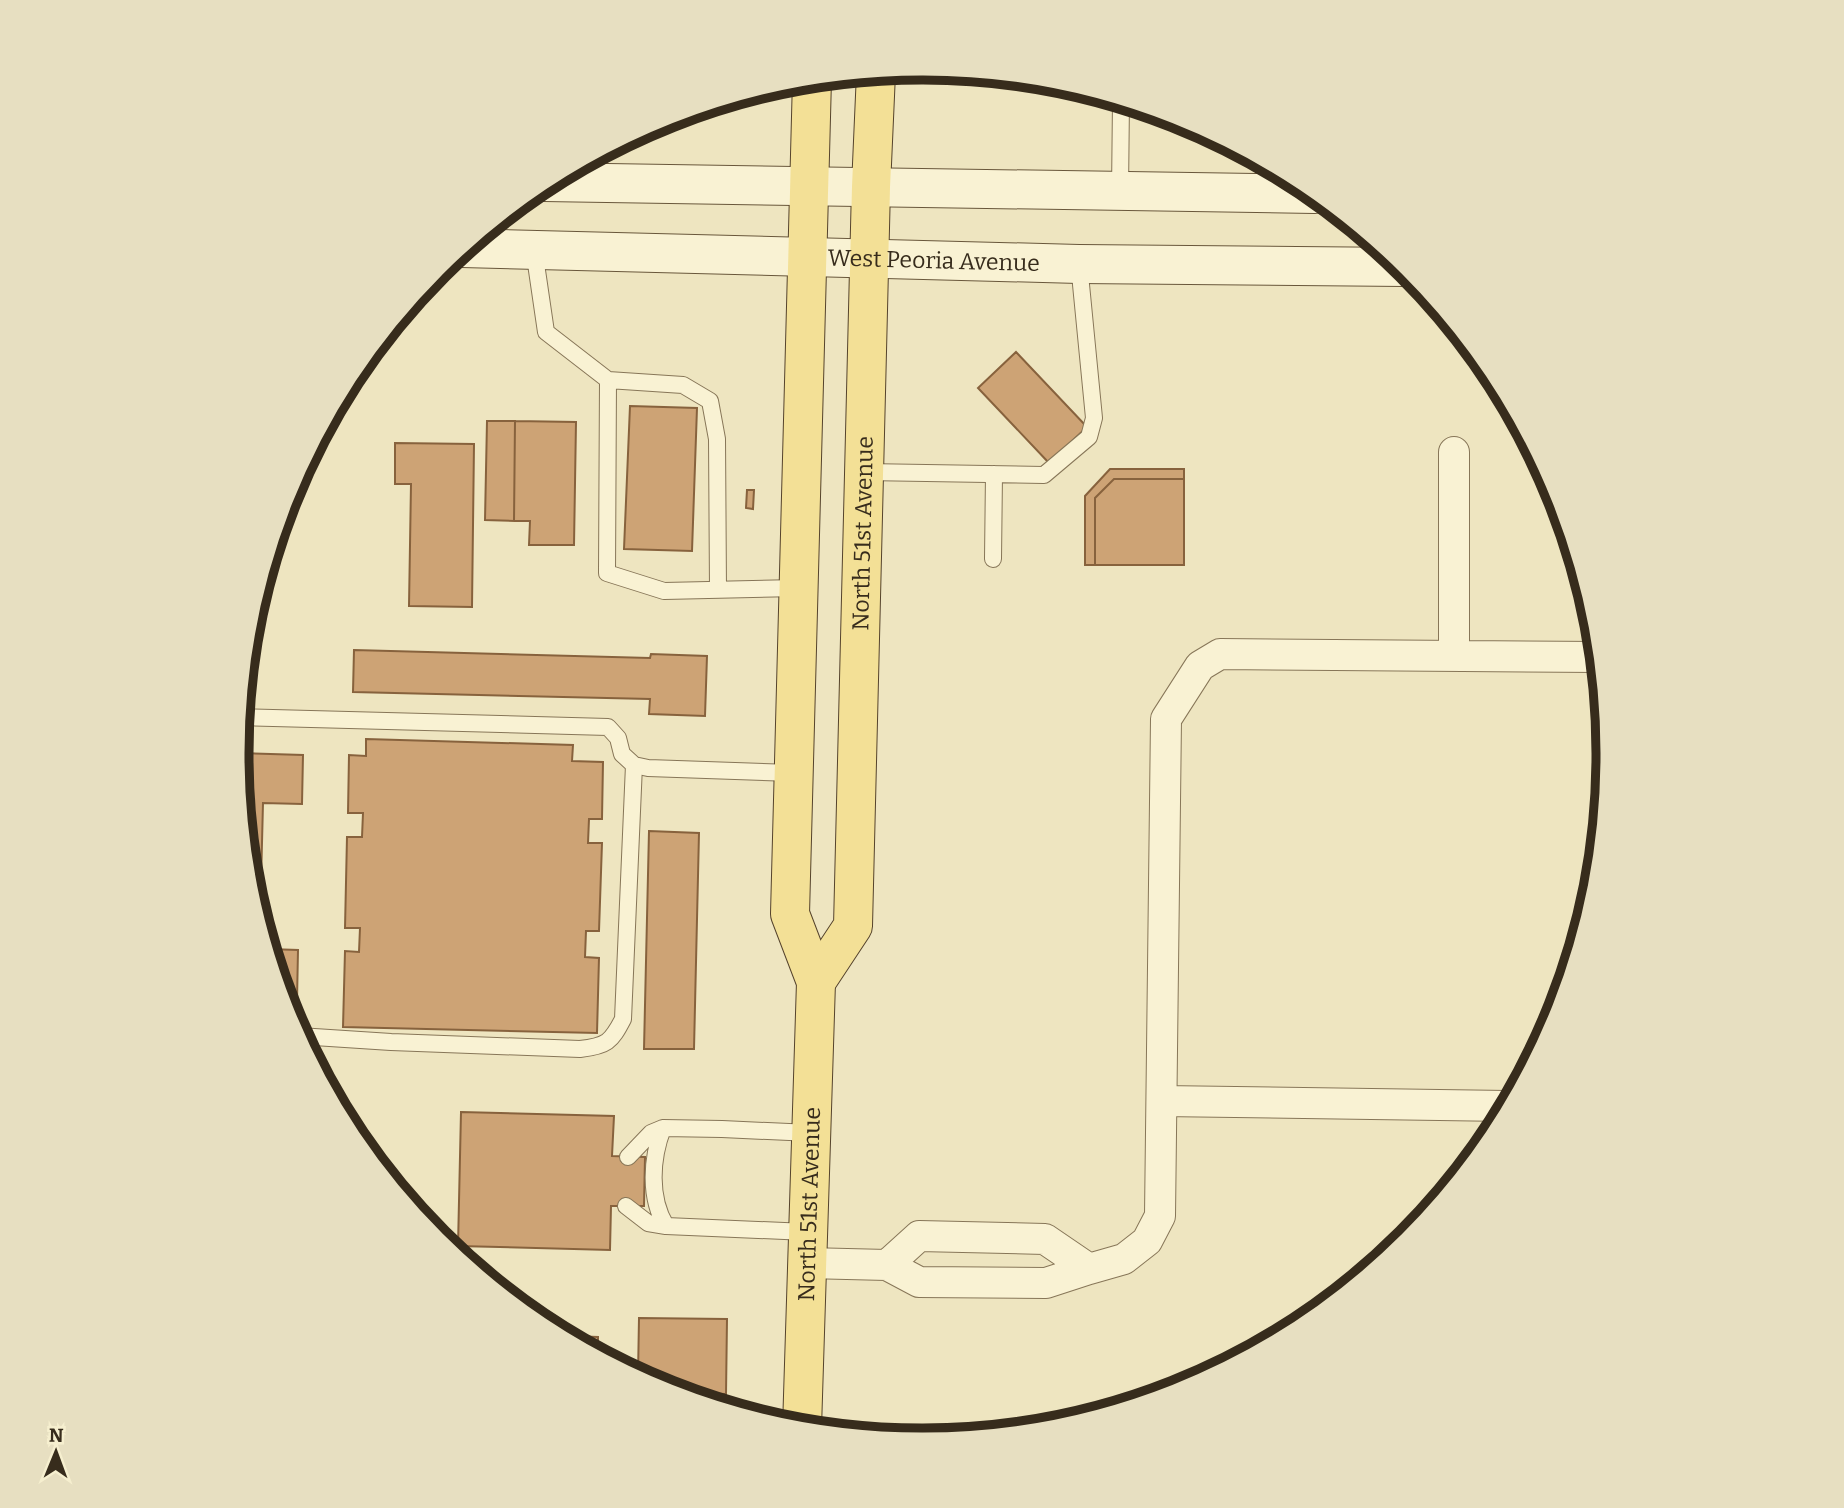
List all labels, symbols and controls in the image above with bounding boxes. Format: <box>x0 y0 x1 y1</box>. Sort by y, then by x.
street label: West Peoria Avenue <box>827 243 1040 277</box>
street label: North 51st Avenue <box>846 436 879 631</box>
street label: North 51st Avenue <box>792 1106 826 1302</box>
north arrow <box>21 1417 91 1487</box>
text: N <box>49 1424 64 1447</box>

